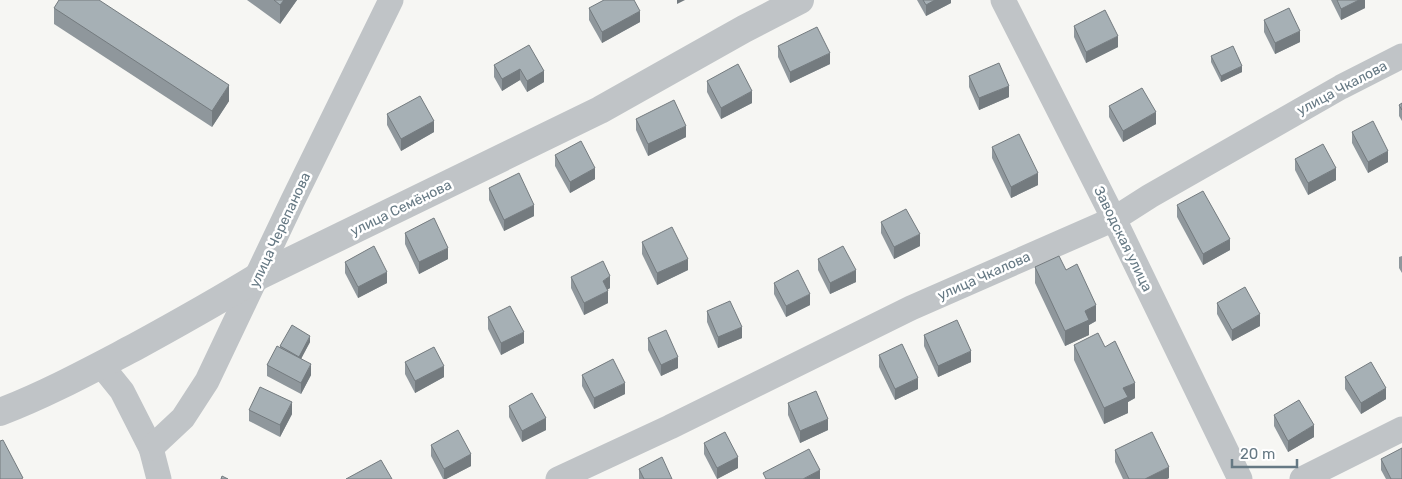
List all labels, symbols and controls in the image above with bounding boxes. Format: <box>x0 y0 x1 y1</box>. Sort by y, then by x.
street label: улица Чкалова <box>1294 57 1390 119</box>
street label: улица Черепанова <box>246 170 314 290</box>
street label: улица Семёнова <box>348 176 454 240</box>
street label: Заводская улица <box>1090 184 1156 294</box>
street label: улица Чкалова <box>935 248 1033 304</box>
scale bar <box>1232 436 1297 468</box>
text: 20 m <box>1240 445 1275 463</box>

